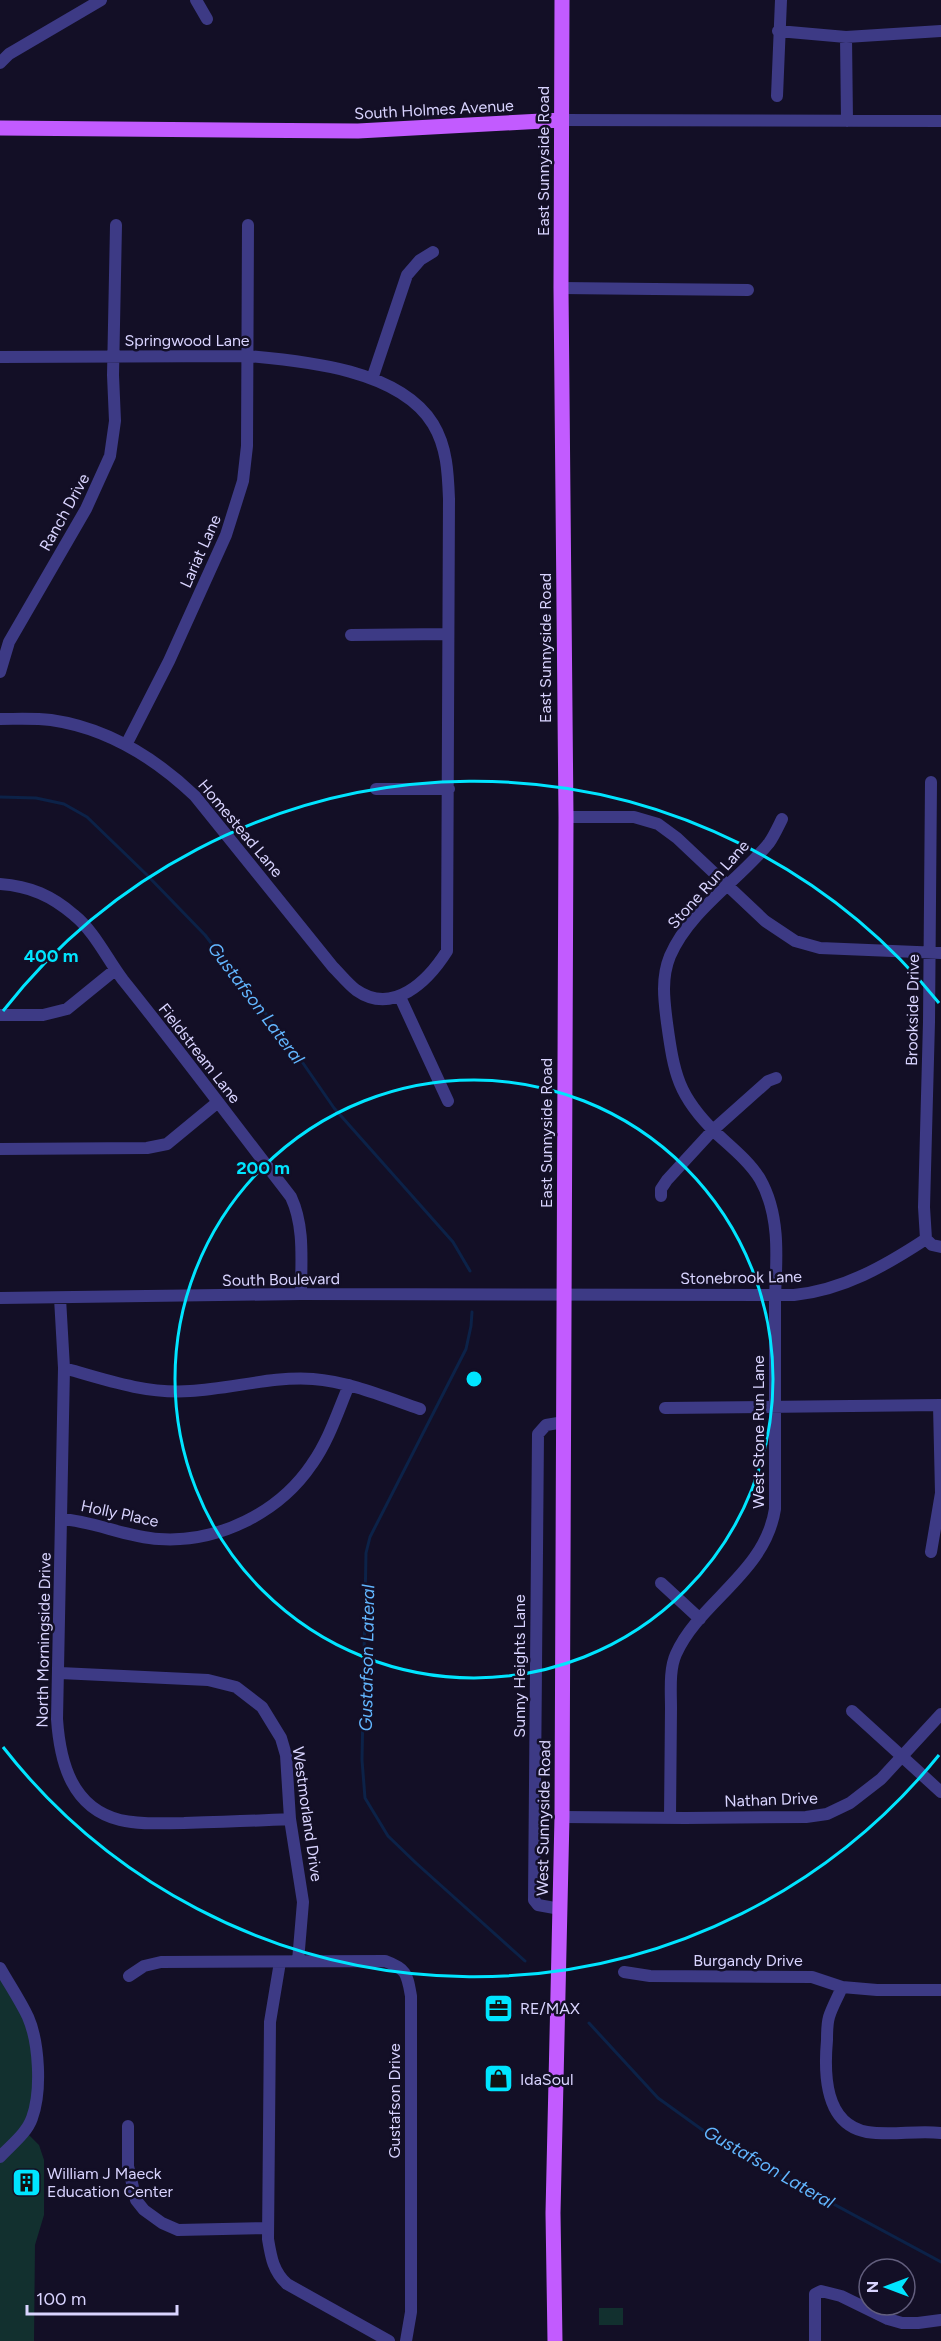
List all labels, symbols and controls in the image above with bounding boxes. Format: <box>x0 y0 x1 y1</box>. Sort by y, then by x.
street label: East Sunnyside Road <box>534 86 553 236</box>
street label: South Holmes Avenue <box>354 96 514 123</box>
street label: Springwood Lane <box>124 331 250 350</box>
street label: Ranch Drive <box>35 470 94 554</box>
street label: Lariat Lane <box>176 512 225 591</box>
street label: East Sunnyside Road <box>536 573 555 723</box>
street label: Homestead Lane <box>194 776 287 881</box>
street label: Stone Run Lane <box>664 836 753 933</box>
water label: Gustafson Lateral <box>203 938 310 1069</box>
text: 400 m <box>24 945 78 967</box>
street label: Brookside Drive <box>902 954 923 1066</box>
street label: Fieldstream Lane <box>155 1000 245 1107</box>
street label: East Sunnyside Road <box>537 1058 556 1208</box>
text: 200 m <box>236 1157 290 1179</box>
street label: Stonebrook Lane <box>680 1267 802 1288</box>
street label: South Boulevard <box>222 1269 340 1290</box>
street label: West Stone Run Lane <box>749 1355 768 1509</box>
centre of rings <box>464 1369 484 1389</box>
street label: Holly Place <box>79 1496 161 1531</box>
street label: North Morningside Drive <box>32 1552 55 1728</box>
water label: Gustafson Lateral <box>355 1583 379 1732</box>
street label: Sunny Heights Lane <box>510 1594 529 1738</box>
street label: West Sunnyside Road <box>533 1740 554 1896</box>
street label: Westmorland Drive <box>289 1745 326 1883</box>
street label: Nathan Drive <box>724 1788 818 1811</box>
street label: Burgandy Drive <box>693 1951 803 1970</box>
office icon: RE/MAX <box>483 1992 515 2024</box>
place label: RE/MAX <box>520 1999 580 2018</box>
street label: Gustafson Drive <box>385 2043 404 2159</box>
shop icon: IdaSoul <box>483 2063 515 2095</box>
place label: IdaSoul <box>520 2070 573 2089</box>
water label: Gustafson Lateral <box>700 2121 839 2214</box>
place label: William J Maeck Education Center <box>47 2164 173 2201</box>
building icon: William J Maeck Education Center <box>10 2166 42 2198</box>
north arrow <box>857 2257 917 2317</box>
scale bar <box>27 2278 177 2316</box>
text: N <box>863 2281 882 2293</box>
text: 100 m <box>36 2288 86 2310</box>

